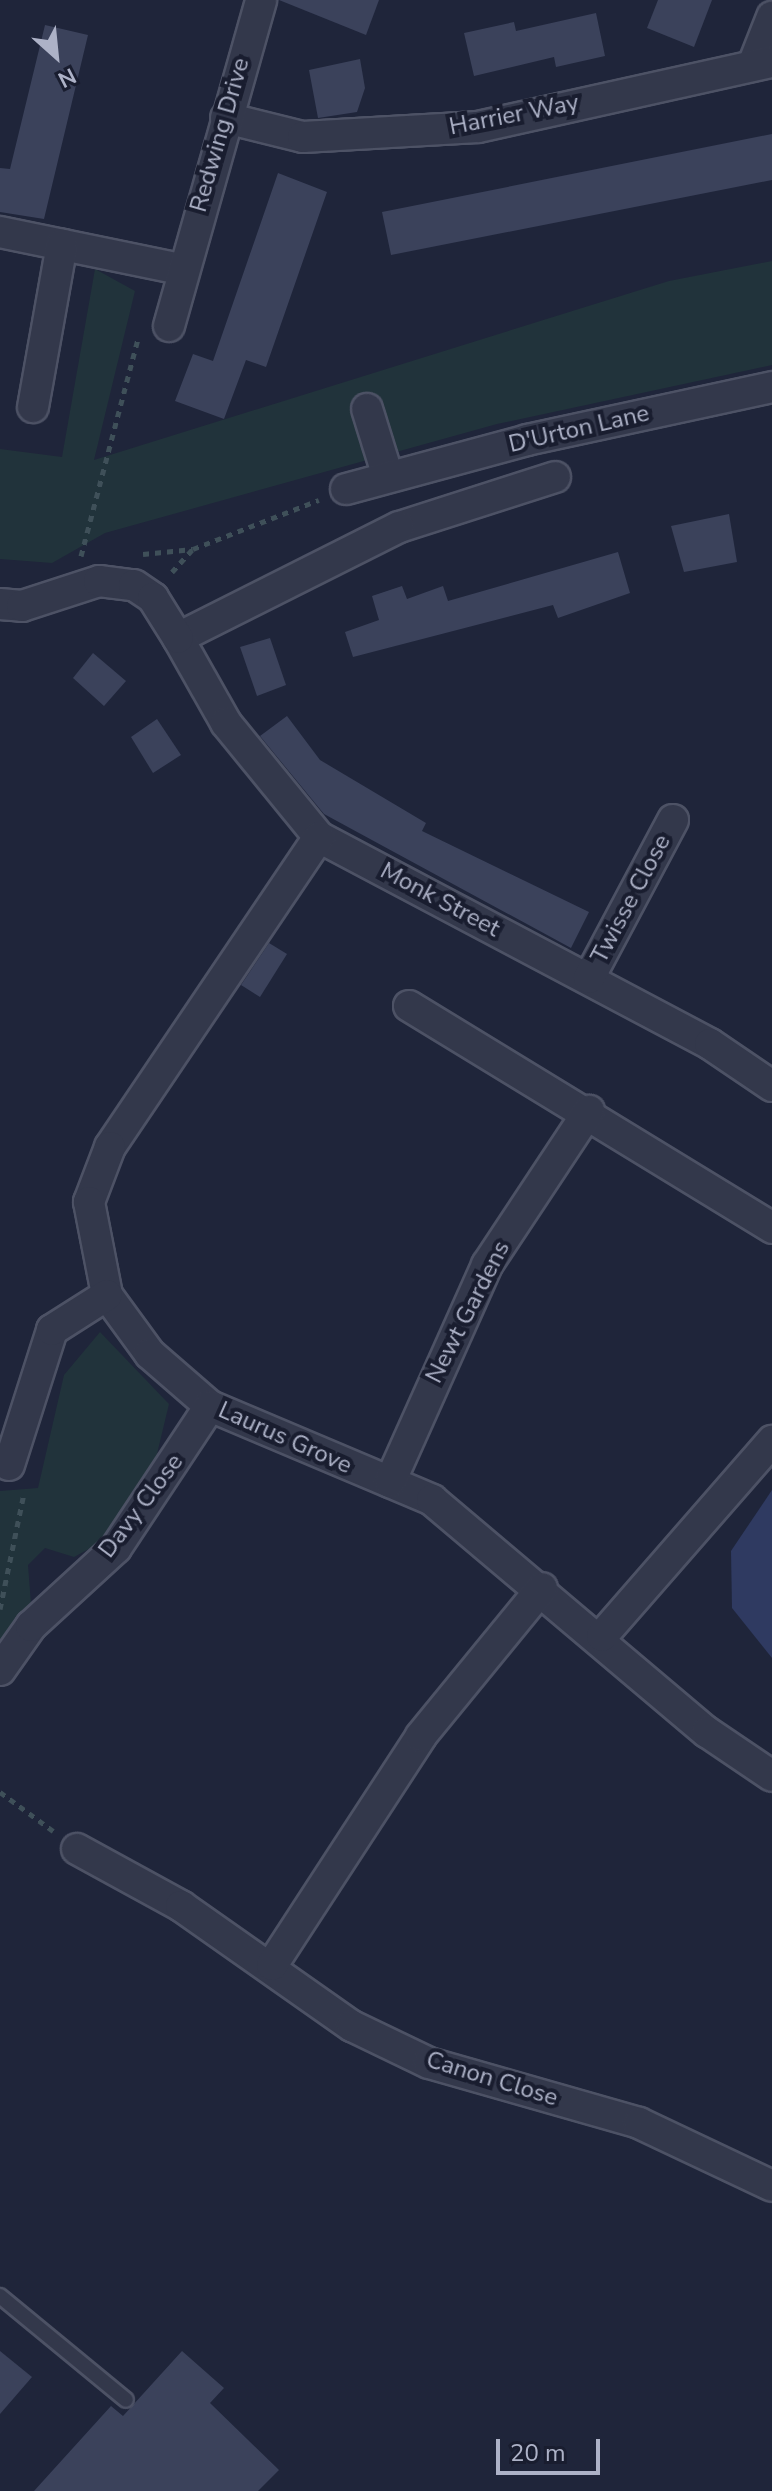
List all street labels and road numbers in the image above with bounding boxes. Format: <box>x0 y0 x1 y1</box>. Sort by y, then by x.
street label: Redwing Drive <box>184 55 256 215</box>
street label: Harrier Way <box>447 88 581 142</box>
street label: D'Urton Lane <box>506 399 652 459</box>
street label: Twisse Close <box>585 830 677 968</box>
street label: Monk Street <box>375 857 505 943</box>
street label: Newt Gardens <box>420 1236 516 1388</box>
street label: Laurus Grove <box>214 1396 356 1480</box>
street label: Davy Close <box>93 1448 189 1564</box>
street label: Canon Close <box>423 2045 561 2113</box>

